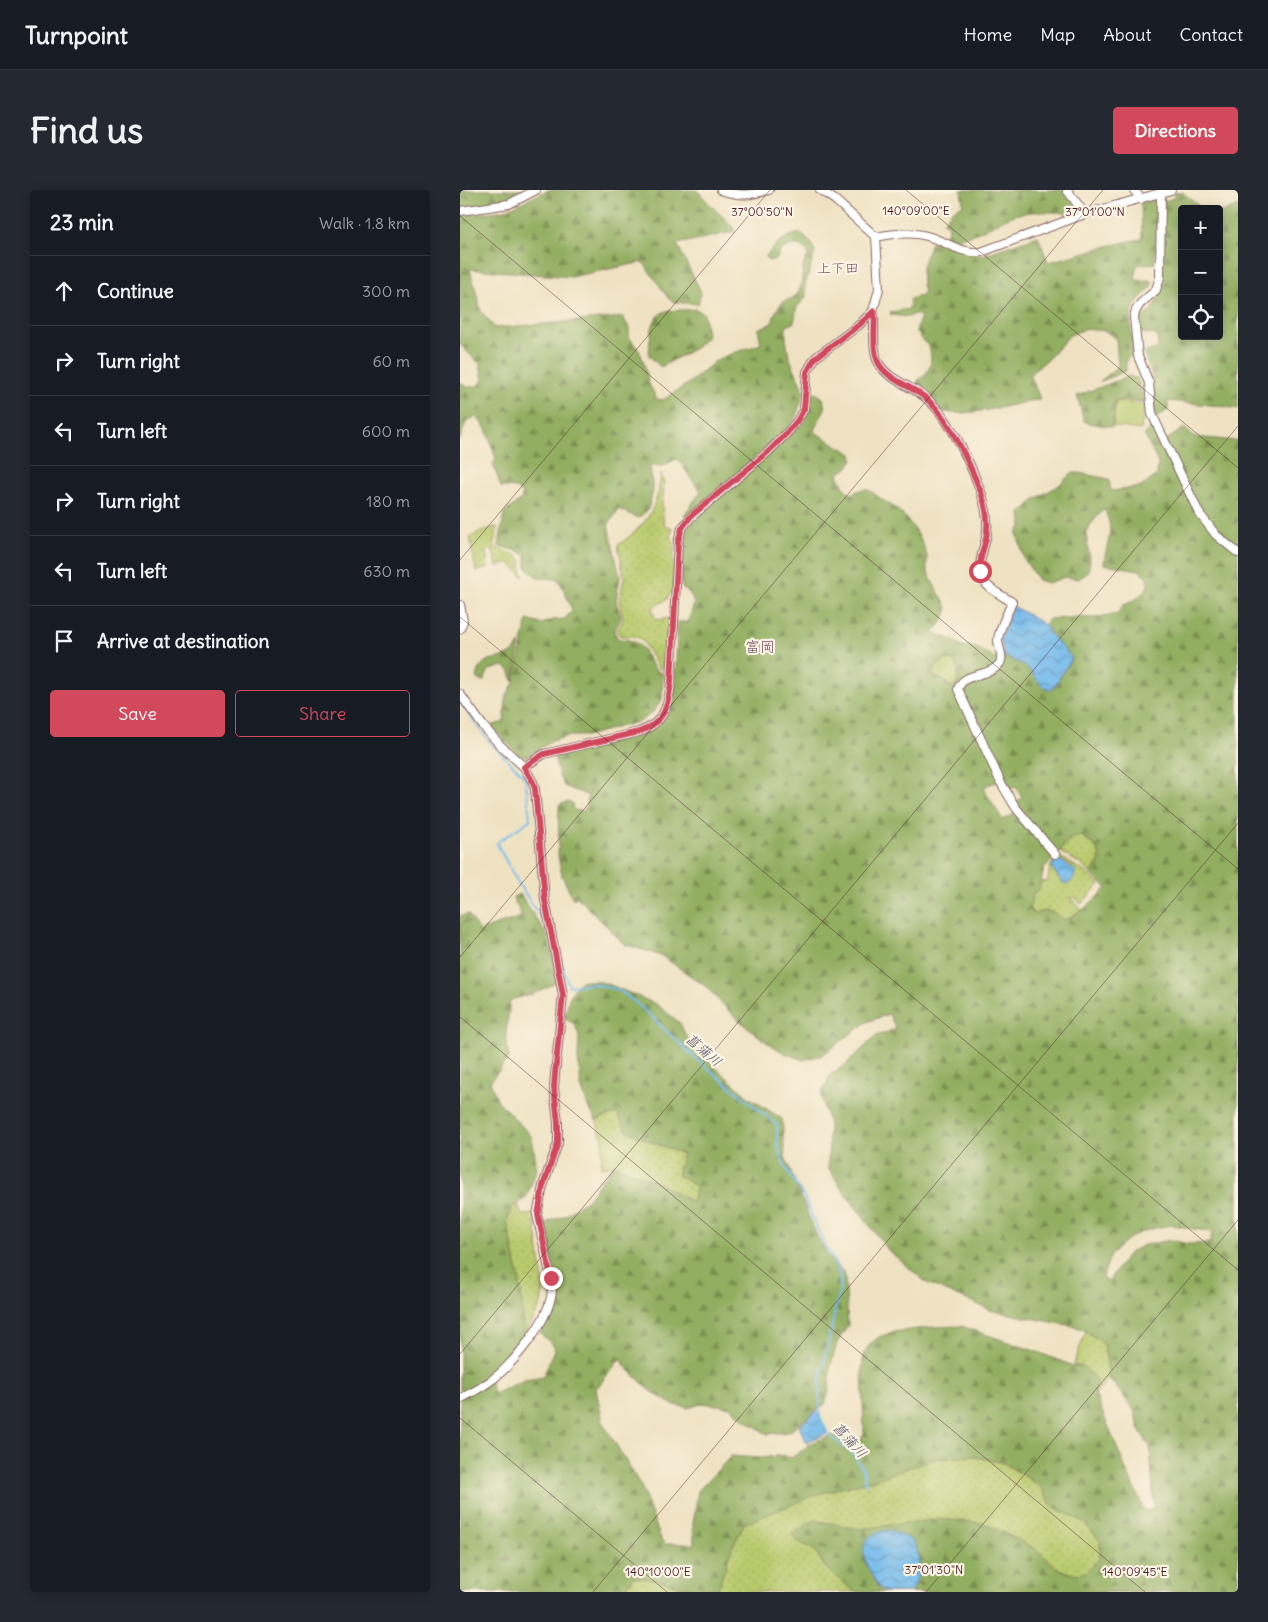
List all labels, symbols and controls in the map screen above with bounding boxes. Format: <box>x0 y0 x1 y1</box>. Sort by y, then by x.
text: Turnpoint <box>25 20 128 50</box>
text: Home <box>964 23 1012 46</box>
text: Map <box>1040 23 1075 46</box>
text: About <box>1103 23 1151 46</box>
text: Contact <box>1179 23 1243 46</box>
button: Directions <box>1113 107 1238 154</box>
text: Find us <box>30 108 143 152</box>
text: 140°09'00"E <box>882 203 950 218</box>
text: 37°00'50"N <box>731 204 793 219</box>
text: 37°01'00"N <box>1065 204 1125 219</box>
map controls <box>1178 205 1223 340</box>
button: + <box>1178 205 1223 250</box>
text: 23 min <box>50 209 114 236</box>
text: Walk · 1.8 km <box>319 213 410 233</box>
button: − <box>1178 250 1223 295</box>
district label: 上下田 <box>817 259 859 277</box>
icon: ahead <box>50 277 78 305</box>
text: Continue <box>97 279 174 303</box>
text: 300 m <box>362 281 410 301</box>
button: locate <box>1178 295 1223 340</box>
icon: right <box>50 347 78 375</box>
text: Turn right <box>97 349 180 373</box>
text: 60 m <box>372 351 410 371</box>
icon: left <box>50 417 78 445</box>
text: Turn left <box>97 419 167 443</box>
text: 600 m <box>362 421 410 441</box>
icon: right <box>50 487 78 515</box>
text: Turn right <box>97 489 180 513</box>
text: 180 m <box>366 491 410 511</box>
icon: left <box>50 557 78 585</box>
text: Turn left <box>97 559 167 583</box>
route start <box>969 560 992 583</box>
text: 630 m <box>363 561 410 581</box>
icon: arrive <box>50 627 78 655</box>
text: Arrive at destination <box>97 629 270 653</box>
district label: 富岡 <box>745 637 775 656</box>
button: Save <box>50 690 225 737</box>
button: Share <box>235 690 410 737</box>
water label: 菖蒲川 <box>682 1029 726 1071</box>
route end <box>540 1267 563 1290</box>
water label: 菖蒲川 <box>829 1418 871 1462</box>
text: 37°01'30"N <box>905 1562 963 1577</box>
text: 140°10'00"E <box>625 1564 691 1579</box>
text: 140°09'45"E <box>1102 1564 1168 1579</box>

